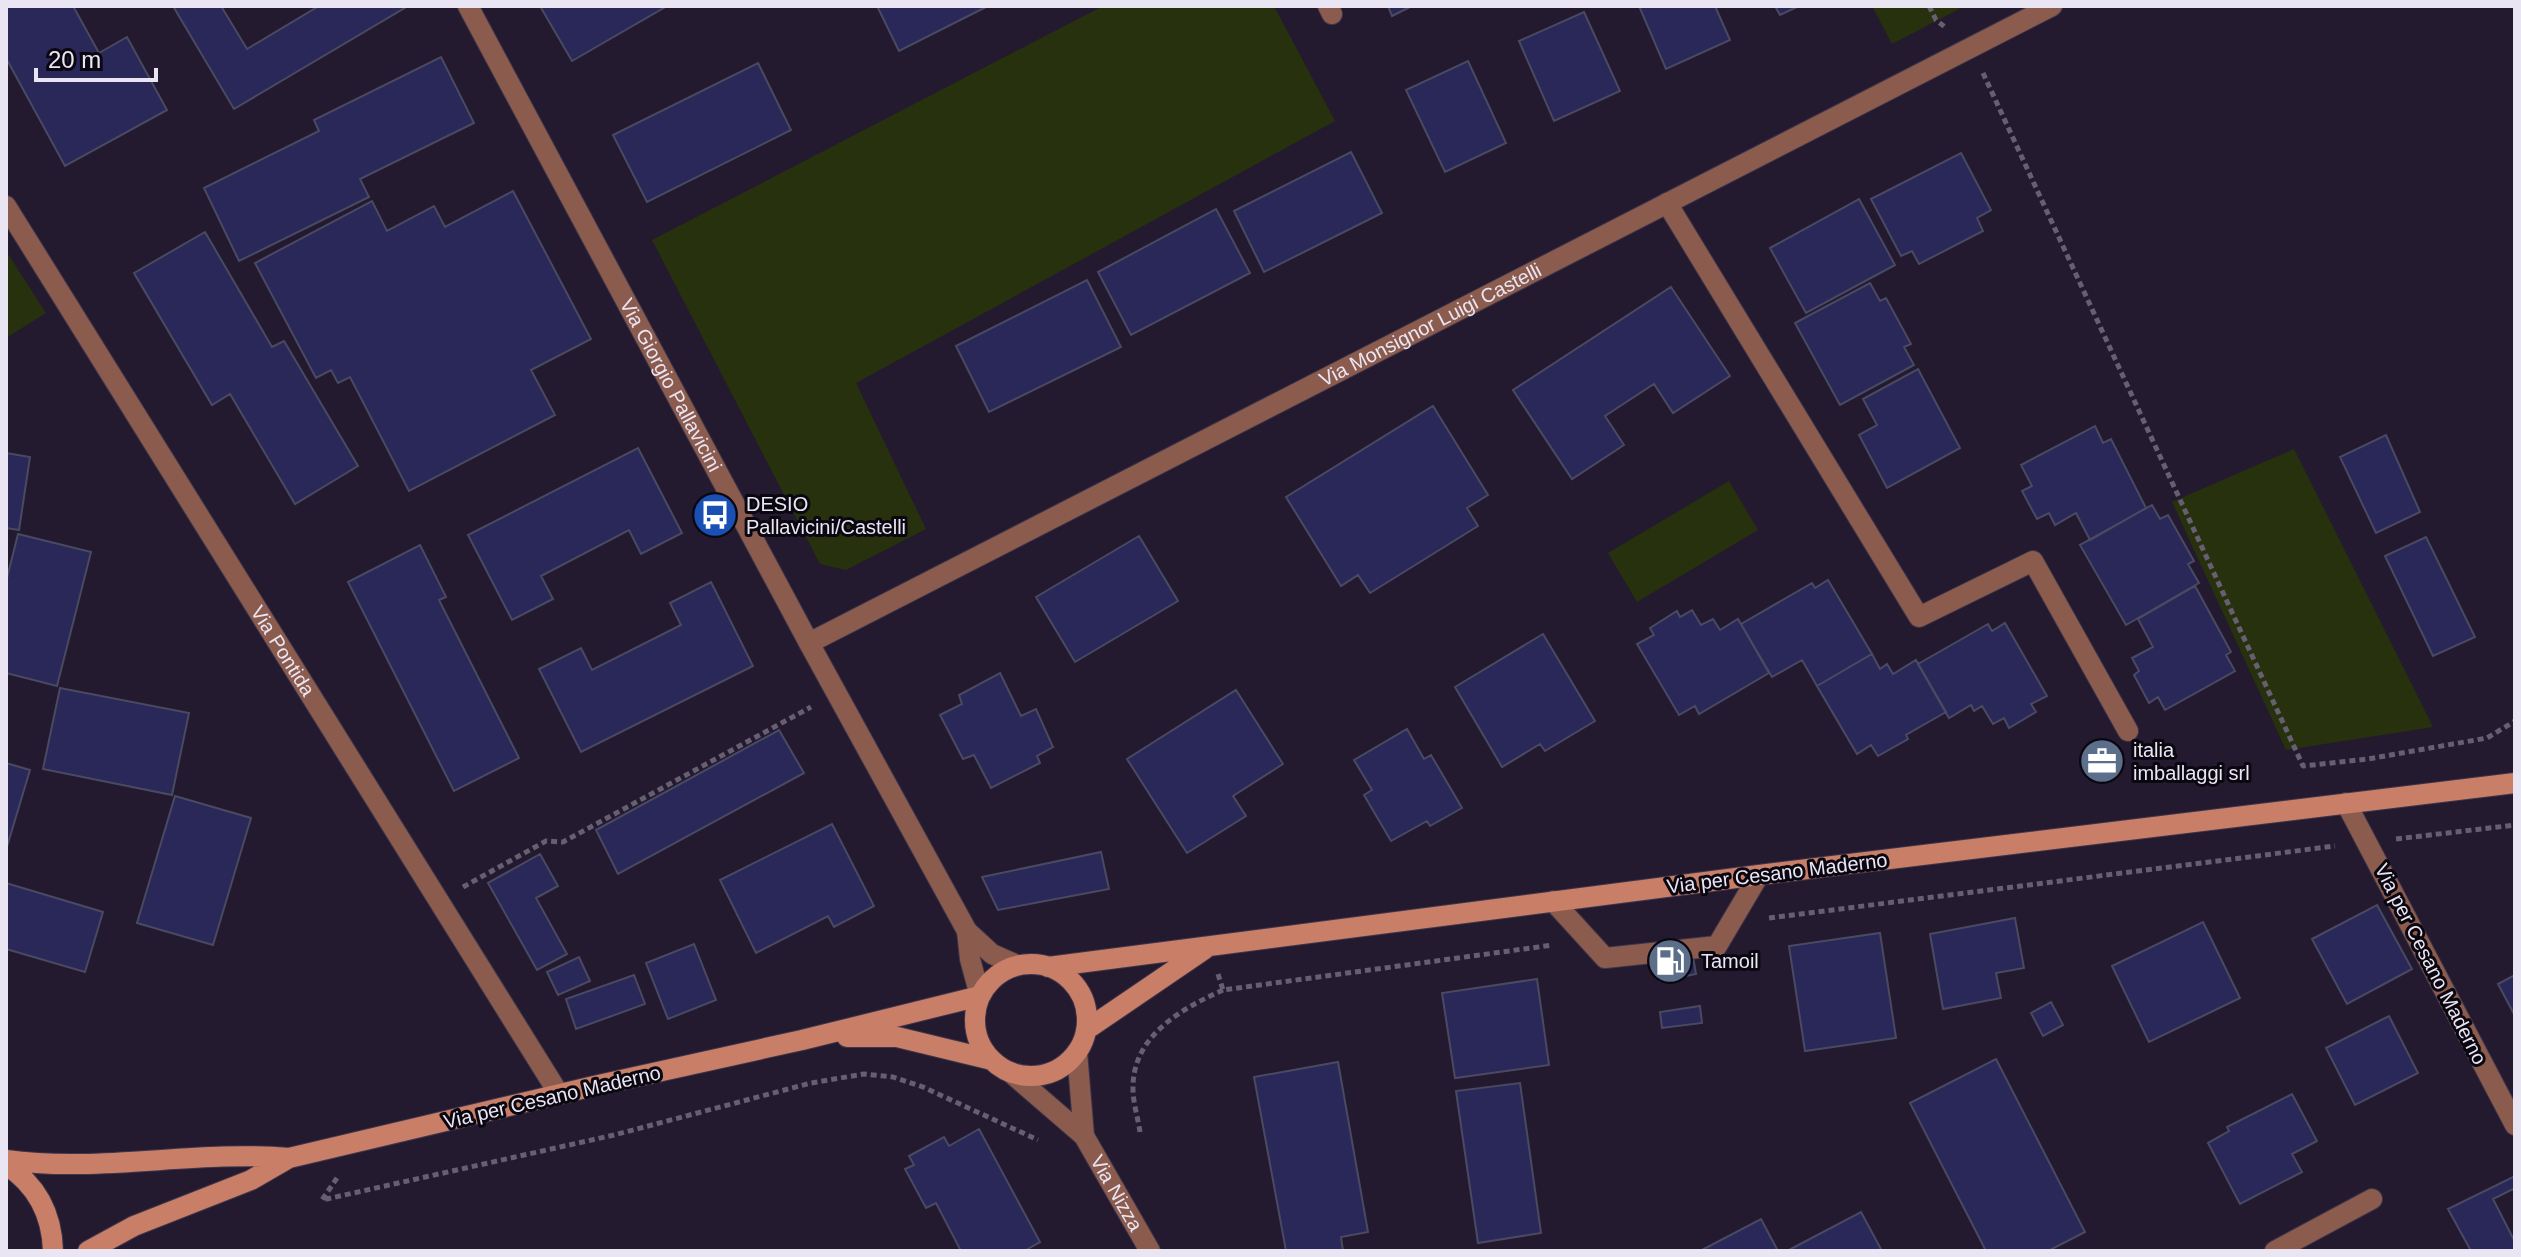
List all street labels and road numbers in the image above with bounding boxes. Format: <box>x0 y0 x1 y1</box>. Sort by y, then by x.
street label: Via Monsignor Luigi Castelli <box>1315 259 1545 391</box>
street label: Via Giorgio Pallavicini <box>616 295 726 475</box>
street label: Via Pontida <box>247 602 320 701</box>
street label: Via per Cesano Maderno <box>1665 849 1889 897</box>
street label: Via per Cesano Maderno <box>2371 860 2491 1068</box>
street label: Via per Cesano Maderno <box>441 1061 663 1133</box>
street label: Via Nizza <box>1086 1151 1148 1236</box>

